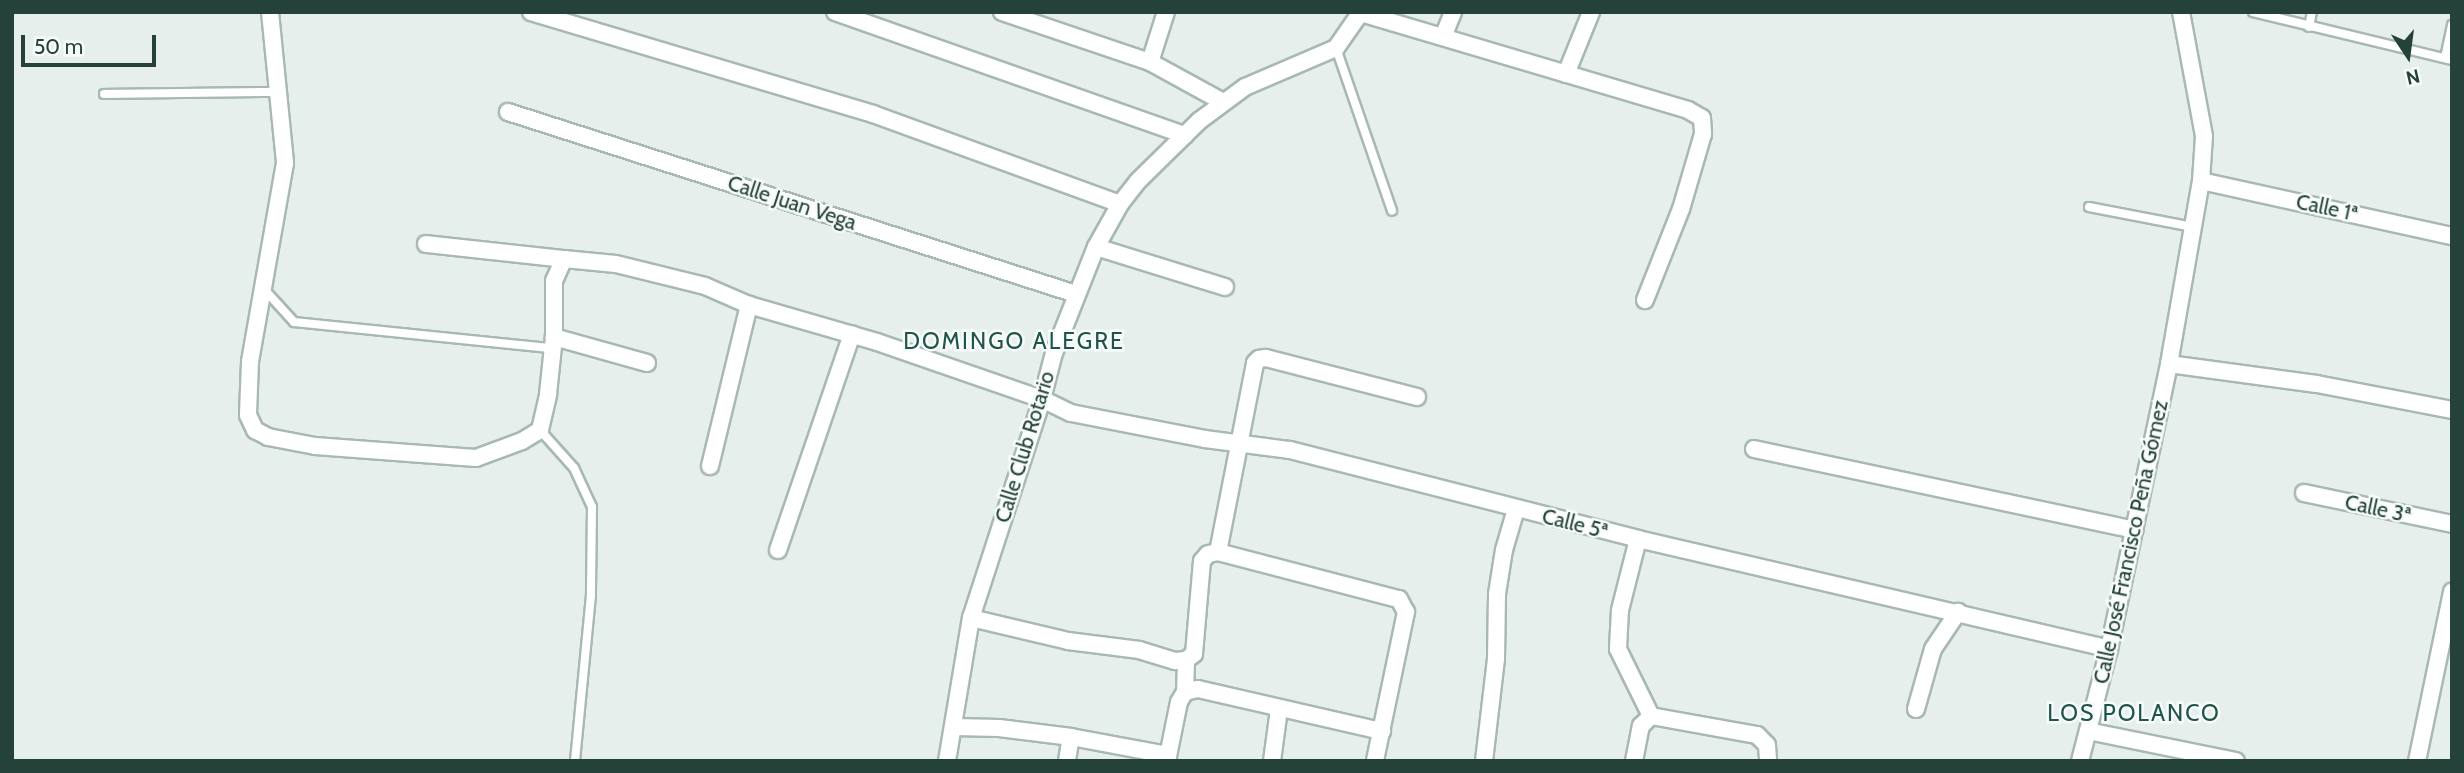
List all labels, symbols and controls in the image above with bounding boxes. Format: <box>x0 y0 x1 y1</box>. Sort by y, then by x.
scale bar <box>24 21 159 65</box>
north arrow <box>2373 21 2443 91</box>
text: 50 m <box>34 34 83 59</box>
text: N <box>2404 64 2422 90</box>
street label: Calle Juan Vega <box>724 170 860 236</box>
street label: Calle 1ª <box>2294 189 2360 227</box>
district label: DOMINGO ALEGRE <box>905 327 1123 355</box>
street label: Calle Club Rotario <box>990 368 1060 526</box>
street label: Calle José Francisco Peña Gómez <box>2089 398 2173 686</box>
street label: Calle 3ª <box>2343 490 2413 528</box>
street label: Calle 5ª <box>1539 504 1611 544</box>
district label: LOS POLANCO <box>2049 699 2219 727</box>

